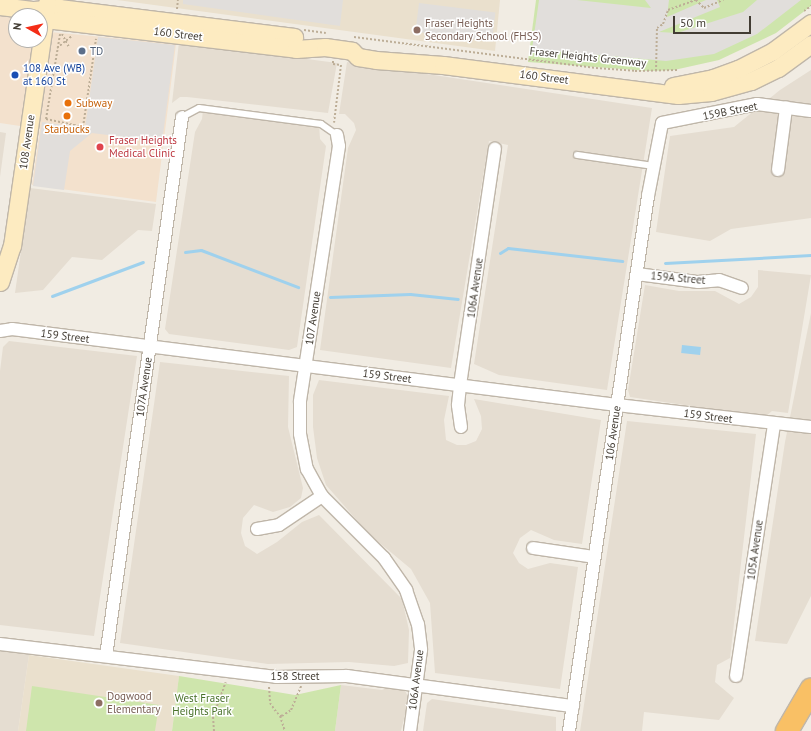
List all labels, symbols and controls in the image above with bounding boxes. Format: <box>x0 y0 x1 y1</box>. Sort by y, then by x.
north arrow <box>8 8 48 48</box>
scale bar <box>675 8 753 34</box>
text: 50 m <box>680 15 706 30</box>
place label: Fraser Heights Secondary School (FHSS) <box>425 17 542 43</box>
text: N <box>10 22 25 31</box>
street label: 160 Street <box>153 24 203 44</box>
marker: Fraser Heights Secondary School (FHSS) <box>412 25 422 35</box>
place label: TD <box>90 44 103 58</box>
street label: Fraser Heights Greenway <box>529 44 647 70</box>
marker: TD <box>77 46 87 56</box>
place label: 108 Ave (WB) at 160 St <box>23 62 85 88</box>
street label: 160 Street <box>519 67 569 87</box>
marker: 108 Ave (WB) at 160 St <box>10 70 20 80</box>
place label: Subway <box>76 96 112 110</box>
marker: Subway <box>63 98 73 108</box>
street label: 159B Street <box>702 99 758 123</box>
marker: Starbucks <box>62 111 72 121</box>
street label: 108 Avenue <box>17 114 37 170</box>
place label: Starbucks <box>44 122 90 136</box>
place label: Fraser Heights Medical Clinic <box>109 134 177 160</box>
marker: Fraser Heights Medical Clinic <box>94 141 106 153</box>
street label: 106A Avenue <box>464 257 486 319</box>
street label: 159A Street <box>650 269 706 287</box>
street label: 107 Avenue <box>303 290 323 346</box>
street label: 159 Street <box>40 326 90 346</box>
street label: 107A Avenue <box>133 356 155 418</box>
street label: 159 Street <box>362 366 412 386</box>
street label: 106 Avenue <box>603 405 623 461</box>
street label: 159 Street <box>683 406 733 426</box>
street label: 105A Avenue <box>744 519 766 581</box>
street label: 106A Avenue <box>406 649 426 711</box>
street label: 158 Street <box>270 669 320 683</box>
place label: Dogwood Elementary <box>107 690 160 716</box>
park label: West Fraser Heights Park <box>172 692 232 718</box>
marker: Dogwood Elementary <box>94 698 104 708</box>

